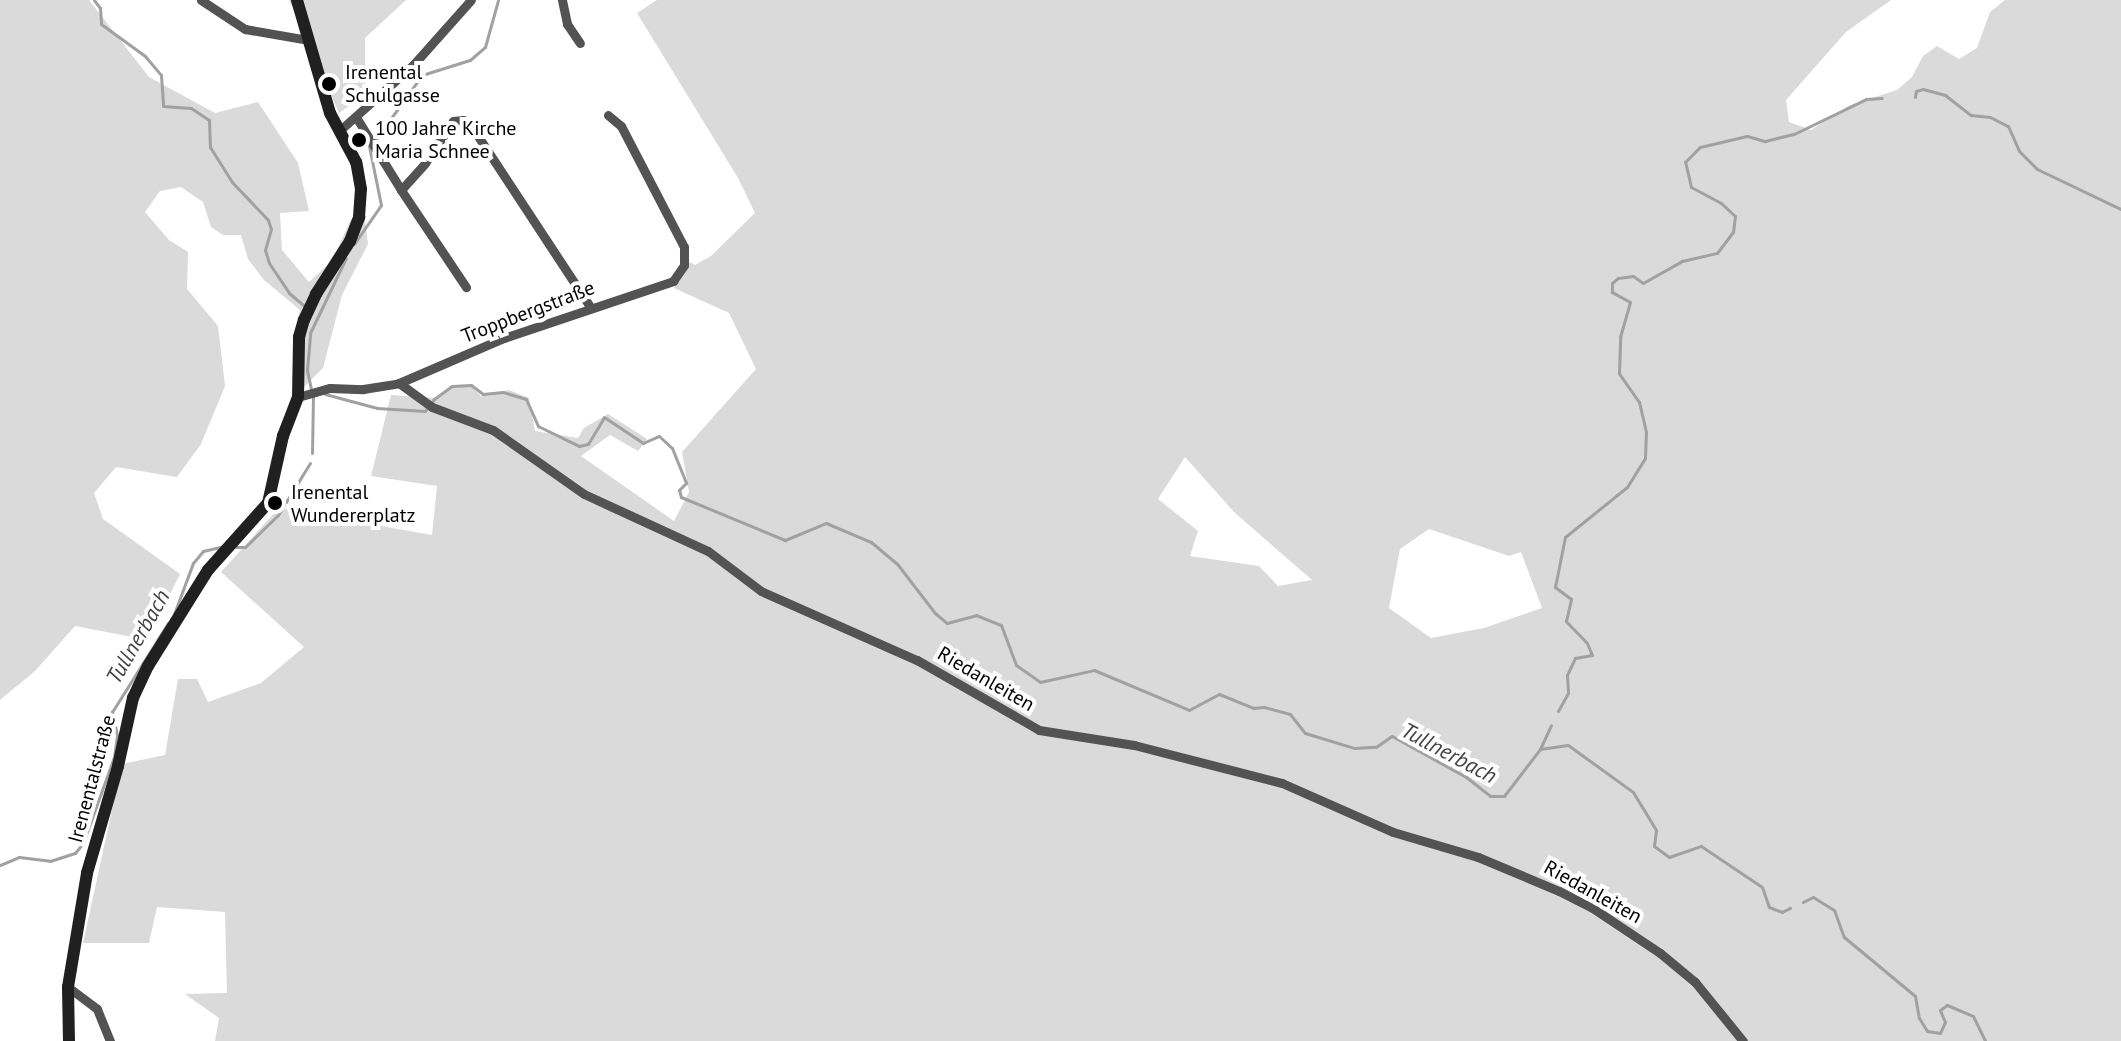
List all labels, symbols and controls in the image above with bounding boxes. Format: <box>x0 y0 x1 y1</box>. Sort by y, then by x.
place label: Irenental Schulgasse <box>345 60 440 107</box>
marker: Irenental Schulgasse <box>320 75 338 93</box>
place label: 100 Jahre Kirche Maria Schnee <box>375 116 516 163</box>
marker: 100 Jahre Kirche Maria Schnee <box>350 131 368 149</box>
street label: Troppbergstraße <box>458 276 598 348</box>
place label: Irenental Wundererplatz <box>291 480 415 527</box>
marker: Irenental Wundererplatz <box>266 494 284 512</box>
water label: Tullnerbach <box>100 585 176 689</box>
street label: Riedanleiten <box>933 642 1039 716</box>
street label: Irenentalstraße <box>63 712 121 846</box>
water label: Tullnerbach <box>1397 717 1501 789</box>
street label: Riedanleiten <box>1540 855 1646 929</box>

